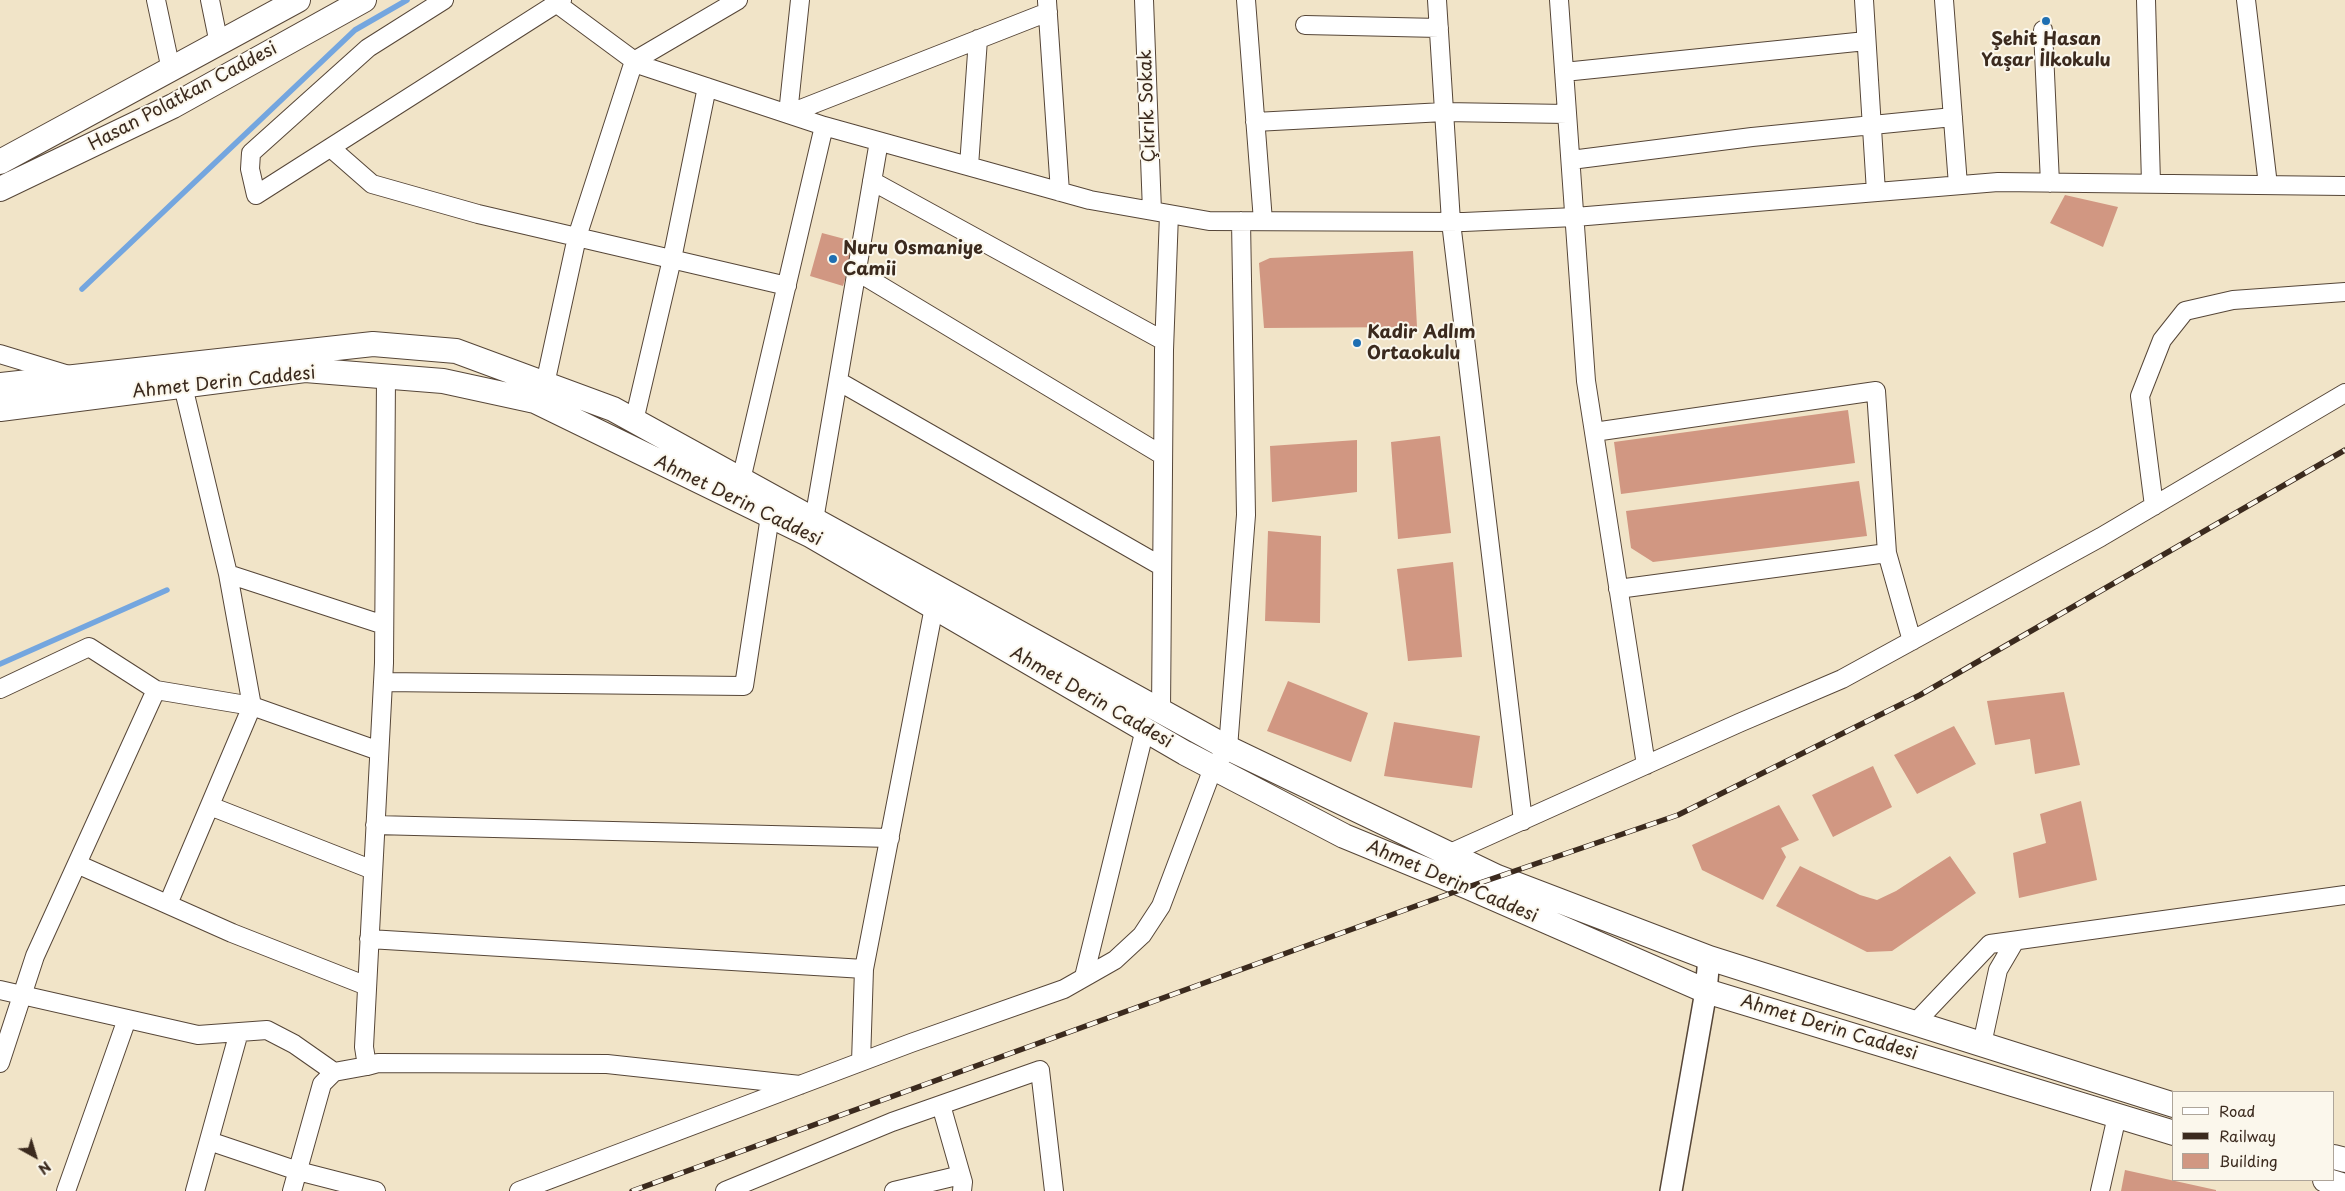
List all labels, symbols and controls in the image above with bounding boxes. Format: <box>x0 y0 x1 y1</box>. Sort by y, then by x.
marker: Şehit Hasan Yaşar İlkokulu <box>2040 15 2052 27</box>
place label: Şehit Hasan Yaşar İlkokulu <box>1981 29 2111 72</box>
street label: Hasan Polatkan Caddesi <box>85 38 281 156</box>
street label: Çıkrık Sokak <box>1135 49 1161 163</box>
place label: Nuru Osmaniye Camii <box>843 238 983 280</box>
marker: Nuru Osmaniye Camii <box>827 253 839 265</box>
place label: Kadir Adlım Ortaokulu <box>1367 322 1476 364</box>
marker: Kadir Adlım Ortaokulu <box>1351 337 1363 349</box>
street label: Ahmet Derin Caddesi <box>131 363 317 403</box>
street label: Ahmet Derin Caddesi <box>651 451 825 551</box>
street label: Ahmet Derin Caddesi <box>1006 643 1176 753</box>
street label: Ahmet Derin Caddesi <box>1363 836 1541 928</box>
street label: Ahmet Derin Caddesi <box>1738 991 1920 1065</box>
legend <box>2172 1091 2335 1181</box>
text: Road <box>2219 1099 2255 1122</box>
text: Railway <box>2219 1124 2276 1147</box>
north arrow <box>10 1131 60 1181</box>
text: Building <box>2219 1149 2278 1172</box>
text: N <box>34 1156 56 1180</box>

